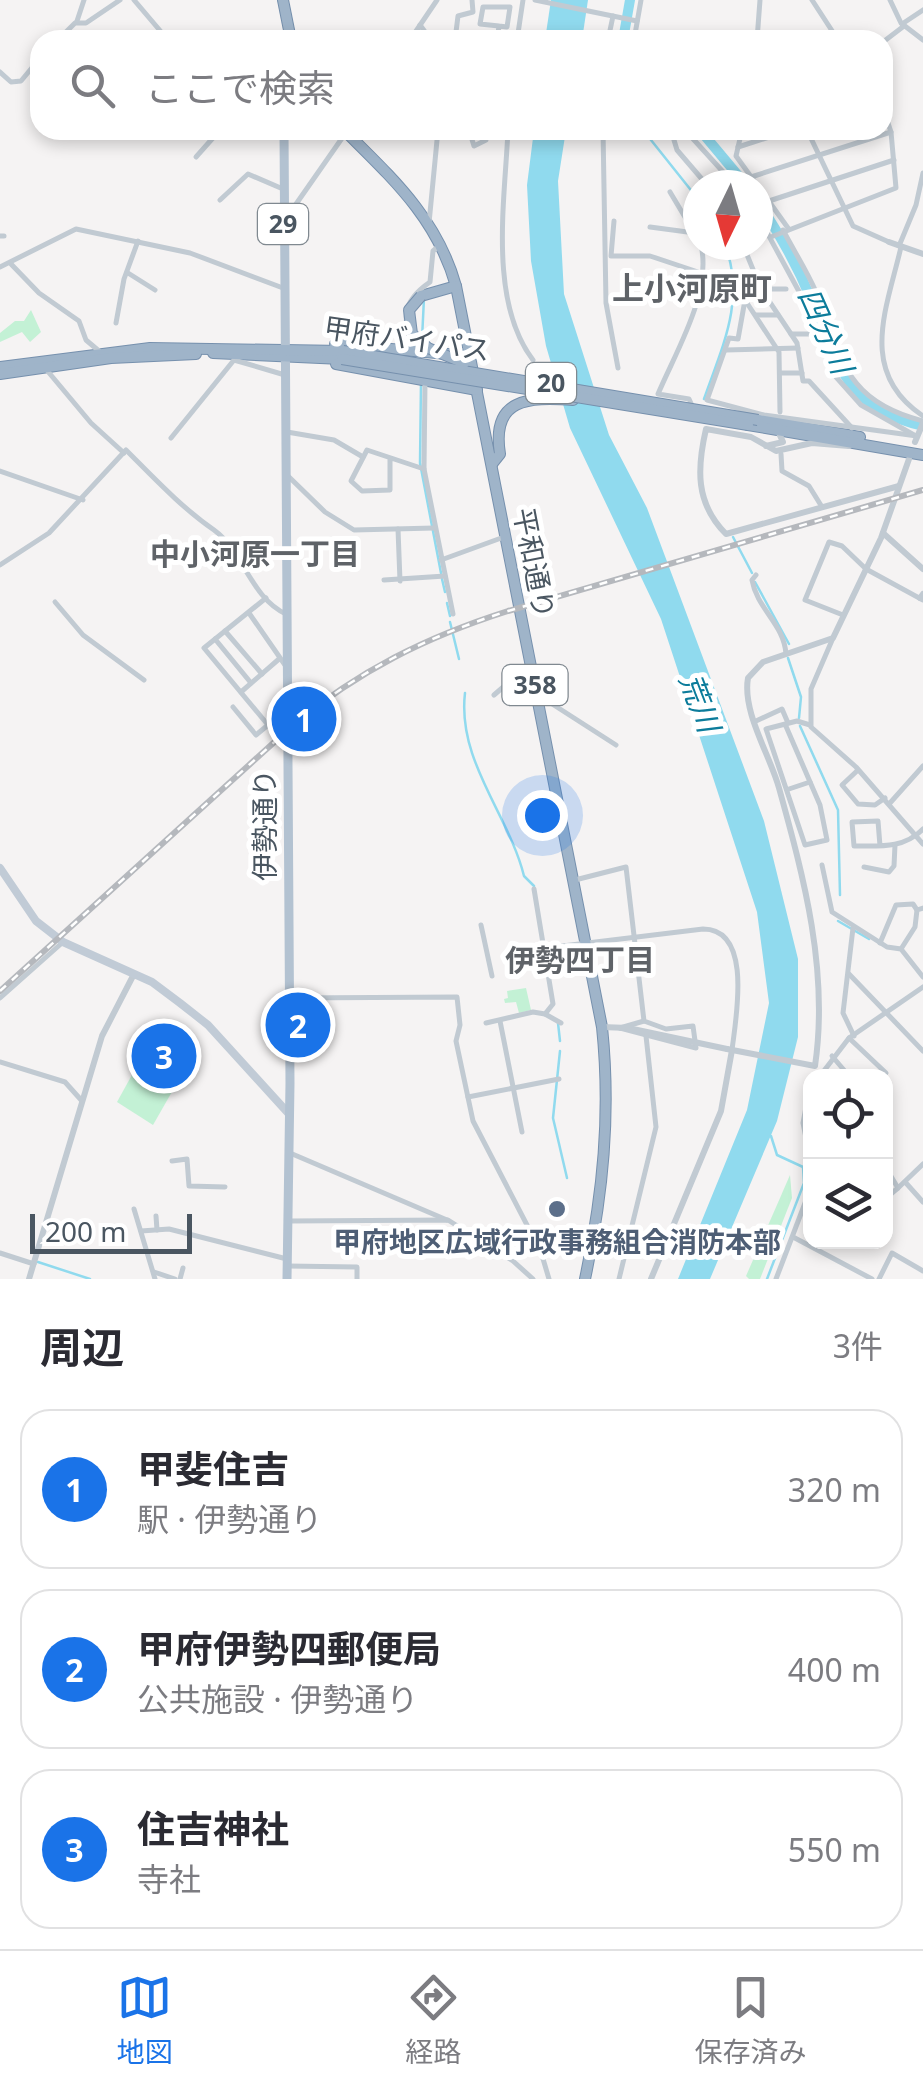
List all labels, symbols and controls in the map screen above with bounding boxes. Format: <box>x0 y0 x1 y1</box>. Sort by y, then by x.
search box <box>30 30 893 140</box>
icon: search <box>65 58 120 113</box>
text: ここで検索 <box>145 61 335 113</box>
north arrow <box>683 170 773 260</box>
road number: 29 <box>258 204 308 244</box>
district label: 上小河原町 <box>612 266 772 309</box>
water label: 四分川 <box>789 281 865 383</box>
street label: 甲府バイパス <box>322 308 493 368</box>
road number: 20 <box>526 363 576 403</box>
street label: 平和通り <box>506 504 564 621</box>
district label: 中小河原一丁目 <box>150 533 360 574</box>
road number: 358 <box>502 665 568 705</box>
water label: 荒川 <box>671 667 731 741</box>
pin: 1 <box>272 682 336 756</box>
street label: 伊勢通り <box>245 769 283 881</box>
your location <box>517 790 568 841</box>
district label: 伊勢四丁目 <box>505 939 655 980</box>
pin: 2 <box>266 988 330 1062</box>
pin: 3 <box>132 1018 196 1094</box>
map controls <box>803 1069 893 1249</box>
button: locate <box>803 1069 893 1159</box>
button: layers <box>803 1159 893 1249</box>
marker: 甲府地区広域行政事務組合消防本部 <box>546 1198 568 1220</box>
scale bar <box>30 1209 192 1254</box>
text: 200 m <box>45 1212 127 1250</box>
place label: 甲府地区広域行政事務組合消防本部 <box>333 1222 781 1260</box>
text: 周辺 <box>40 1318 124 1375</box>
text: 3件 <box>833 1324 883 1367</box>
text: 甲斐住吉 <box>137 1442 289 1494</box>
text: 1 <box>65 1468 84 1511</box>
text: 320 m <box>788 1468 881 1511</box>
text: 駅 · 伊勢通り <box>137 1497 322 1540</box>
text: 甲府伊勢四郵便局 <box>137 1622 441 1674</box>
text: 2 <box>65 1648 84 1691</box>
text: 400 m <box>788 1648 881 1691</box>
text: 公共施設 · 伊勢通り <box>137 1677 418 1720</box>
text: 住吉神社 <box>137 1802 289 1854</box>
text: 3 <box>65 1828 84 1871</box>
text: 550 m <box>788 1828 881 1871</box>
text: 寺社 <box>137 1857 201 1900</box>
tab: 地図 <box>116 1970 173 2070</box>
tab: 経路 <box>405 1970 462 2070</box>
tab: 保存済み <box>694 1970 807 2070</box>

